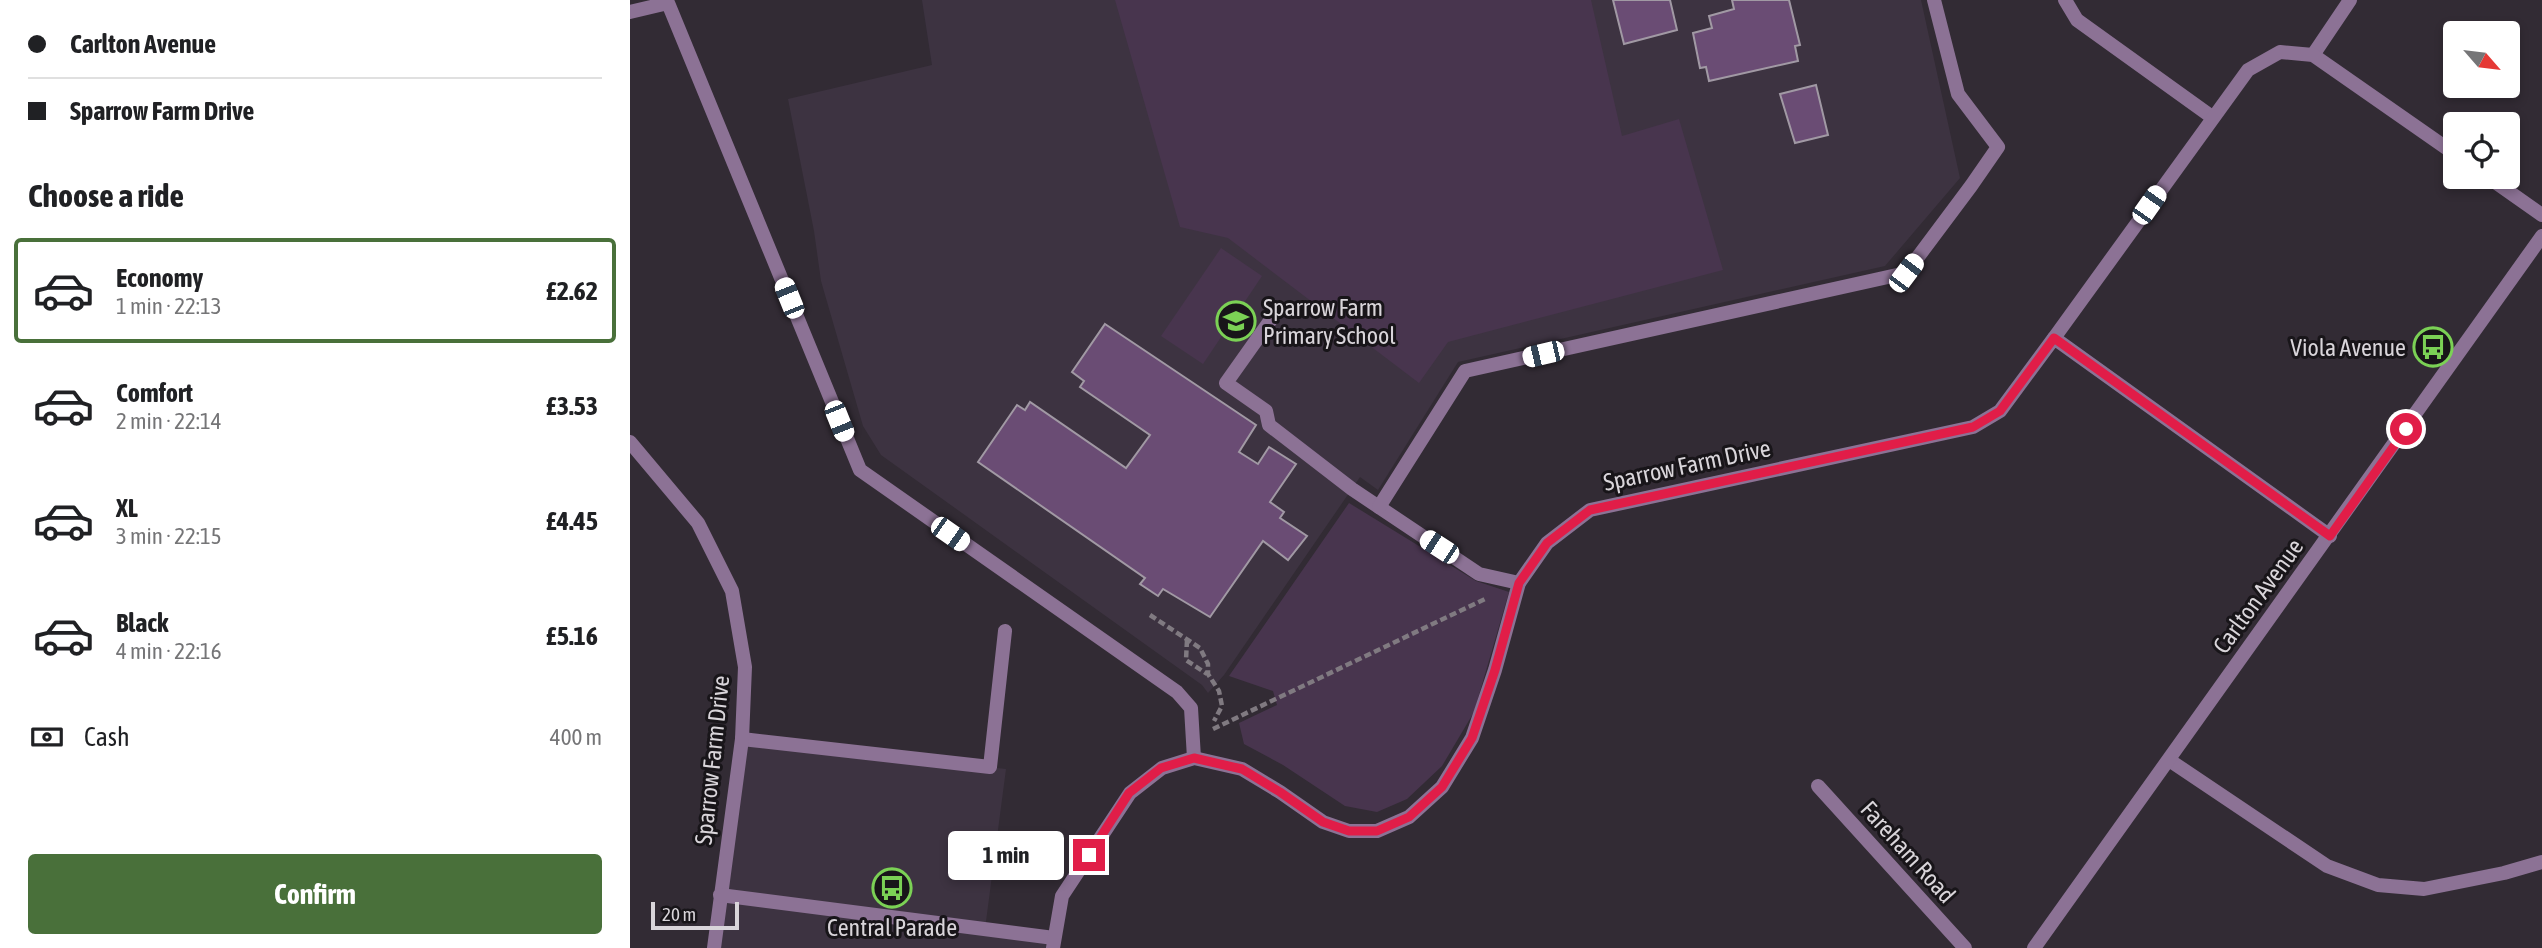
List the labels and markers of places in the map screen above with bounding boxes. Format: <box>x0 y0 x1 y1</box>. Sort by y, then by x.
place label: Sparrow Farm Primary School <box>1263 294 1396 349</box>
school or university icon: Sparrow Farm Primary School <box>1215 300 1257 342</box>
bus stop icon: Viola Avenue <box>2412 326 2454 368</box>
place label: Viola Avenue <box>2290 334 2406 361</box>
bus stop icon: Central Parade <box>871 867 913 909</box>
place label: Central Parade <box>827 914 957 941</box>

